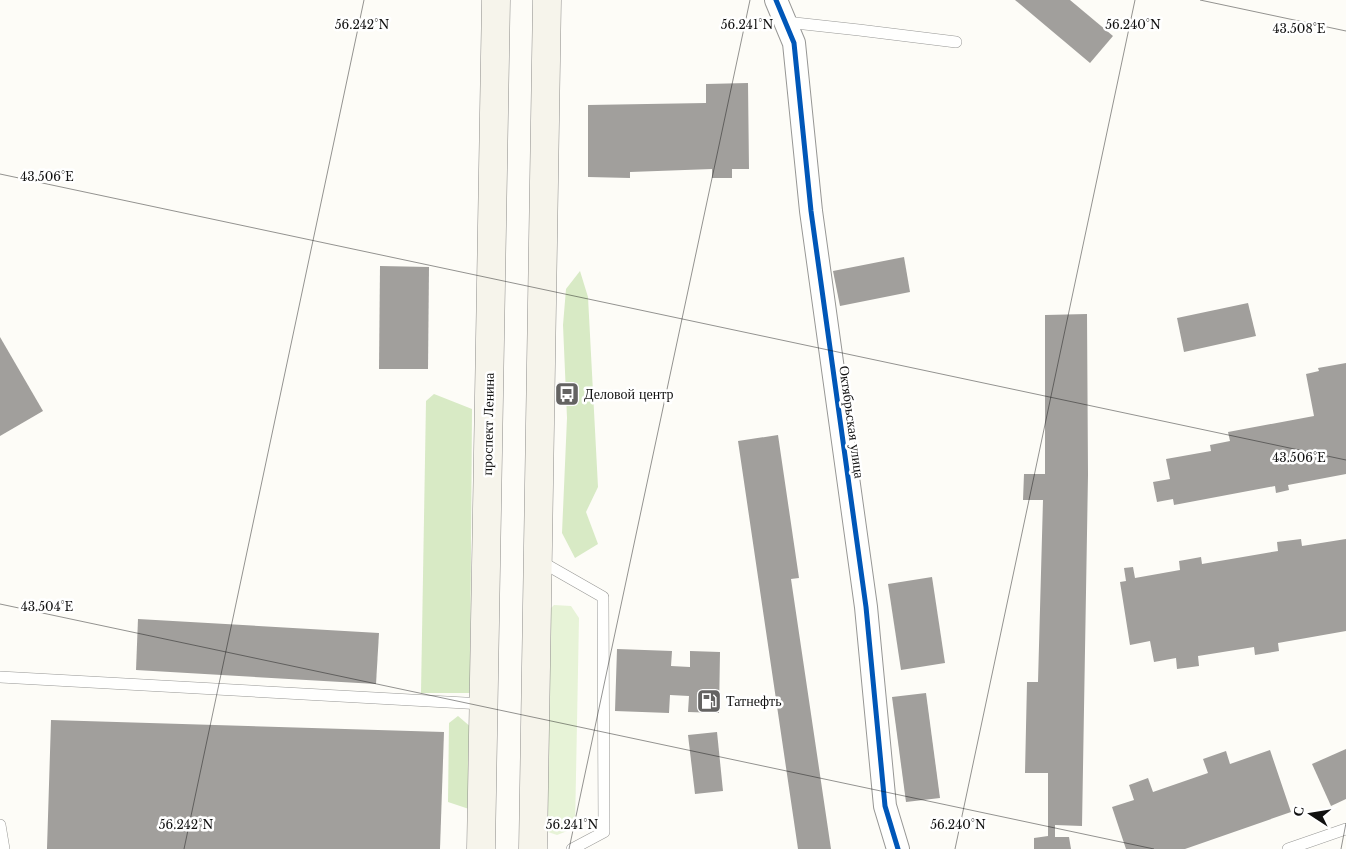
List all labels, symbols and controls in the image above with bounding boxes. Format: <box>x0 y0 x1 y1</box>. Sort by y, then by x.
text: 56.242°N <box>335 17 389 32</box>
text: 56.241°N <box>721 17 773 32</box>
text: 56.240°N <box>1105 17 1161 32</box>
text: 43.508°E <box>1272 21 1326 36</box>
text: 43.506°E <box>20 169 74 184</box>
street label: Октябрьская улица <box>835 364 869 480</box>
street label: проспект Ленина <box>478 372 498 476</box>
bus stop icon: Деловой центр <box>554 381 580 407</box>
place label: Деловой центр <box>584 385 673 403</box>
text: 43.506°E <box>1272 450 1326 465</box>
text: 43.504°E <box>21 599 74 614</box>
fuel station icon: Татнефть <box>696 688 722 714</box>
place label: Татнефть <box>726 692 782 710</box>
north arrow <box>1286 789 1336 839</box>
text: С <box>1288 804 1308 818</box>
text: 56.242°N <box>159 817 213 832</box>
text: 56.241°N <box>546 817 598 832</box>
text: 56.240°N <box>930 817 986 832</box>

